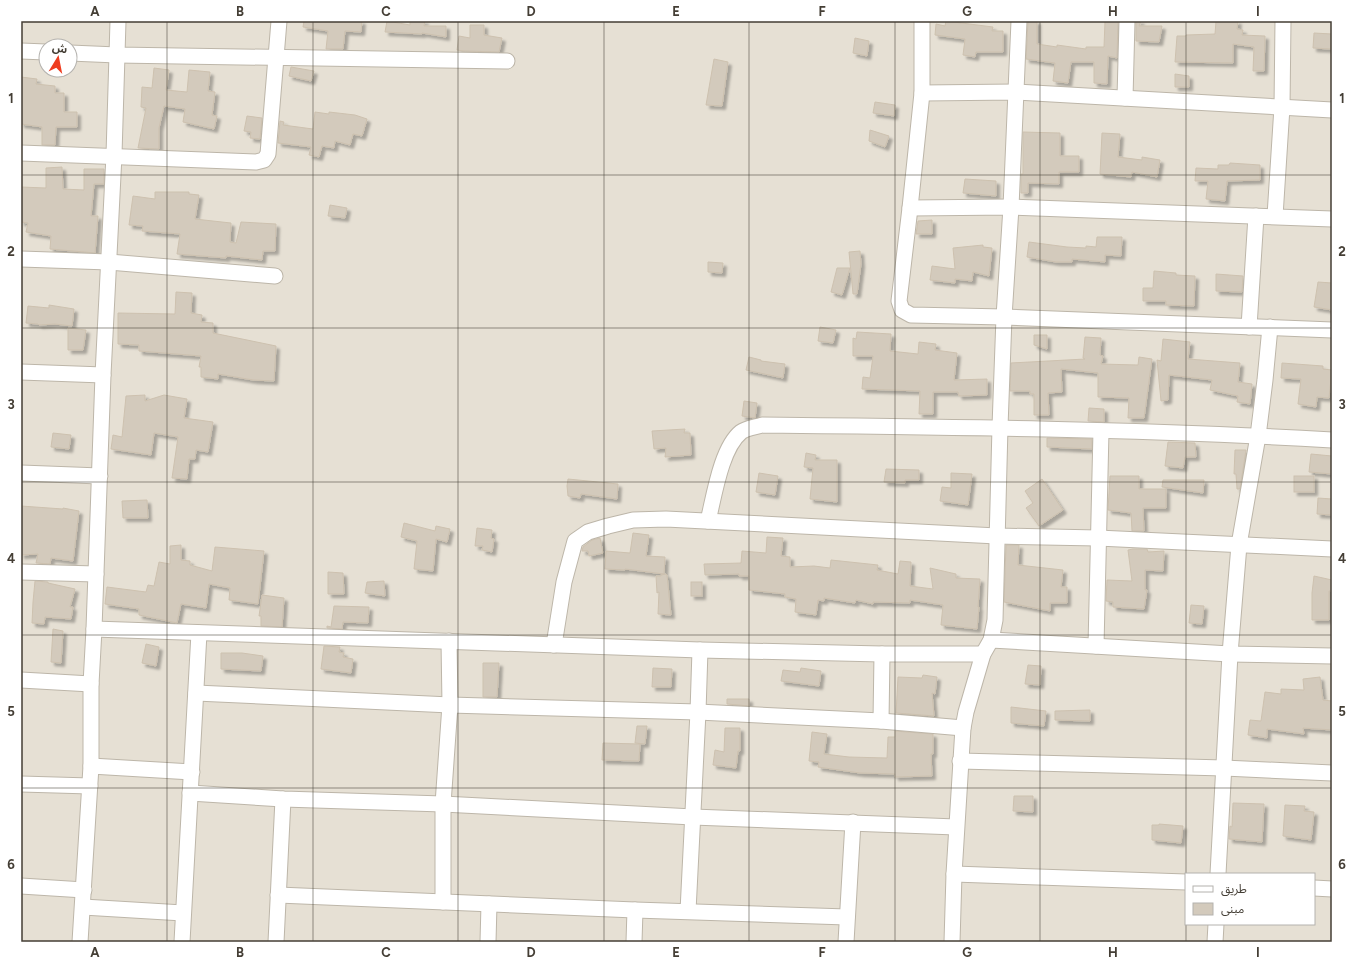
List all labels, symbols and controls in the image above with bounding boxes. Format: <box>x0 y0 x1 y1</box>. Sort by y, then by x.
text: A <box>90 4 100 19</box>
text: B <box>236 4 244 19</box>
text: C <box>381 4 391 19</box>
text: D <box>526 4 536 19</box>
text: E <box>672 4 680 19</box>
text: F <box>818 4 826 19</box>
text: G <box>962 4 972 19</box>
text: H <box>1108 4 1118 19</box>
text: I <box>1256 4 1260 19</box>
north arrow <box>38 38 78 78</box>
text: ش <box>51 41 68 56</box>
text: 1 <box>8 91 14 106</box>
text: 1 <box>1339 91 1345 106</box>
text: 2 <box>7 244 15 259</box>
text: 2 <box>1338 244 1346 259</box>
text: 3 <box>7 397 15 412</box>
text: 3 <box>1338 397 1346 412</box>
text: 4 <box>7 551 15 566</box>
text: 4 <box>1338 551 1346 566</box>
text: 5 <box>7 704 15 719</box>
text: 5 <box>1338 704 1346 719</box>
text: 6 <box>7 857 15 872</box>
text: 6 <box>1338 857 1346 872</box>
legend <box>1185 873 1315 925</box>
text: طريق <box>1221 882 1247 897</box>
text: مبنى <box>1221 902 1244 916</box>
text: A <box>90 945 100 960</box>
text: B <box>236 945 244 960</box>
text: C <box>381 945 391 960</box>
text: D <box>526 945 536 960</box>
text: E <box>672 945 680 960</box>
text: F <box>818 945 826 960</box>
text: G <box>962 945 972 960</box>
text: H <box>1108 945 1118 960</box>
text: I <box>1256 945 1260 960</box>

